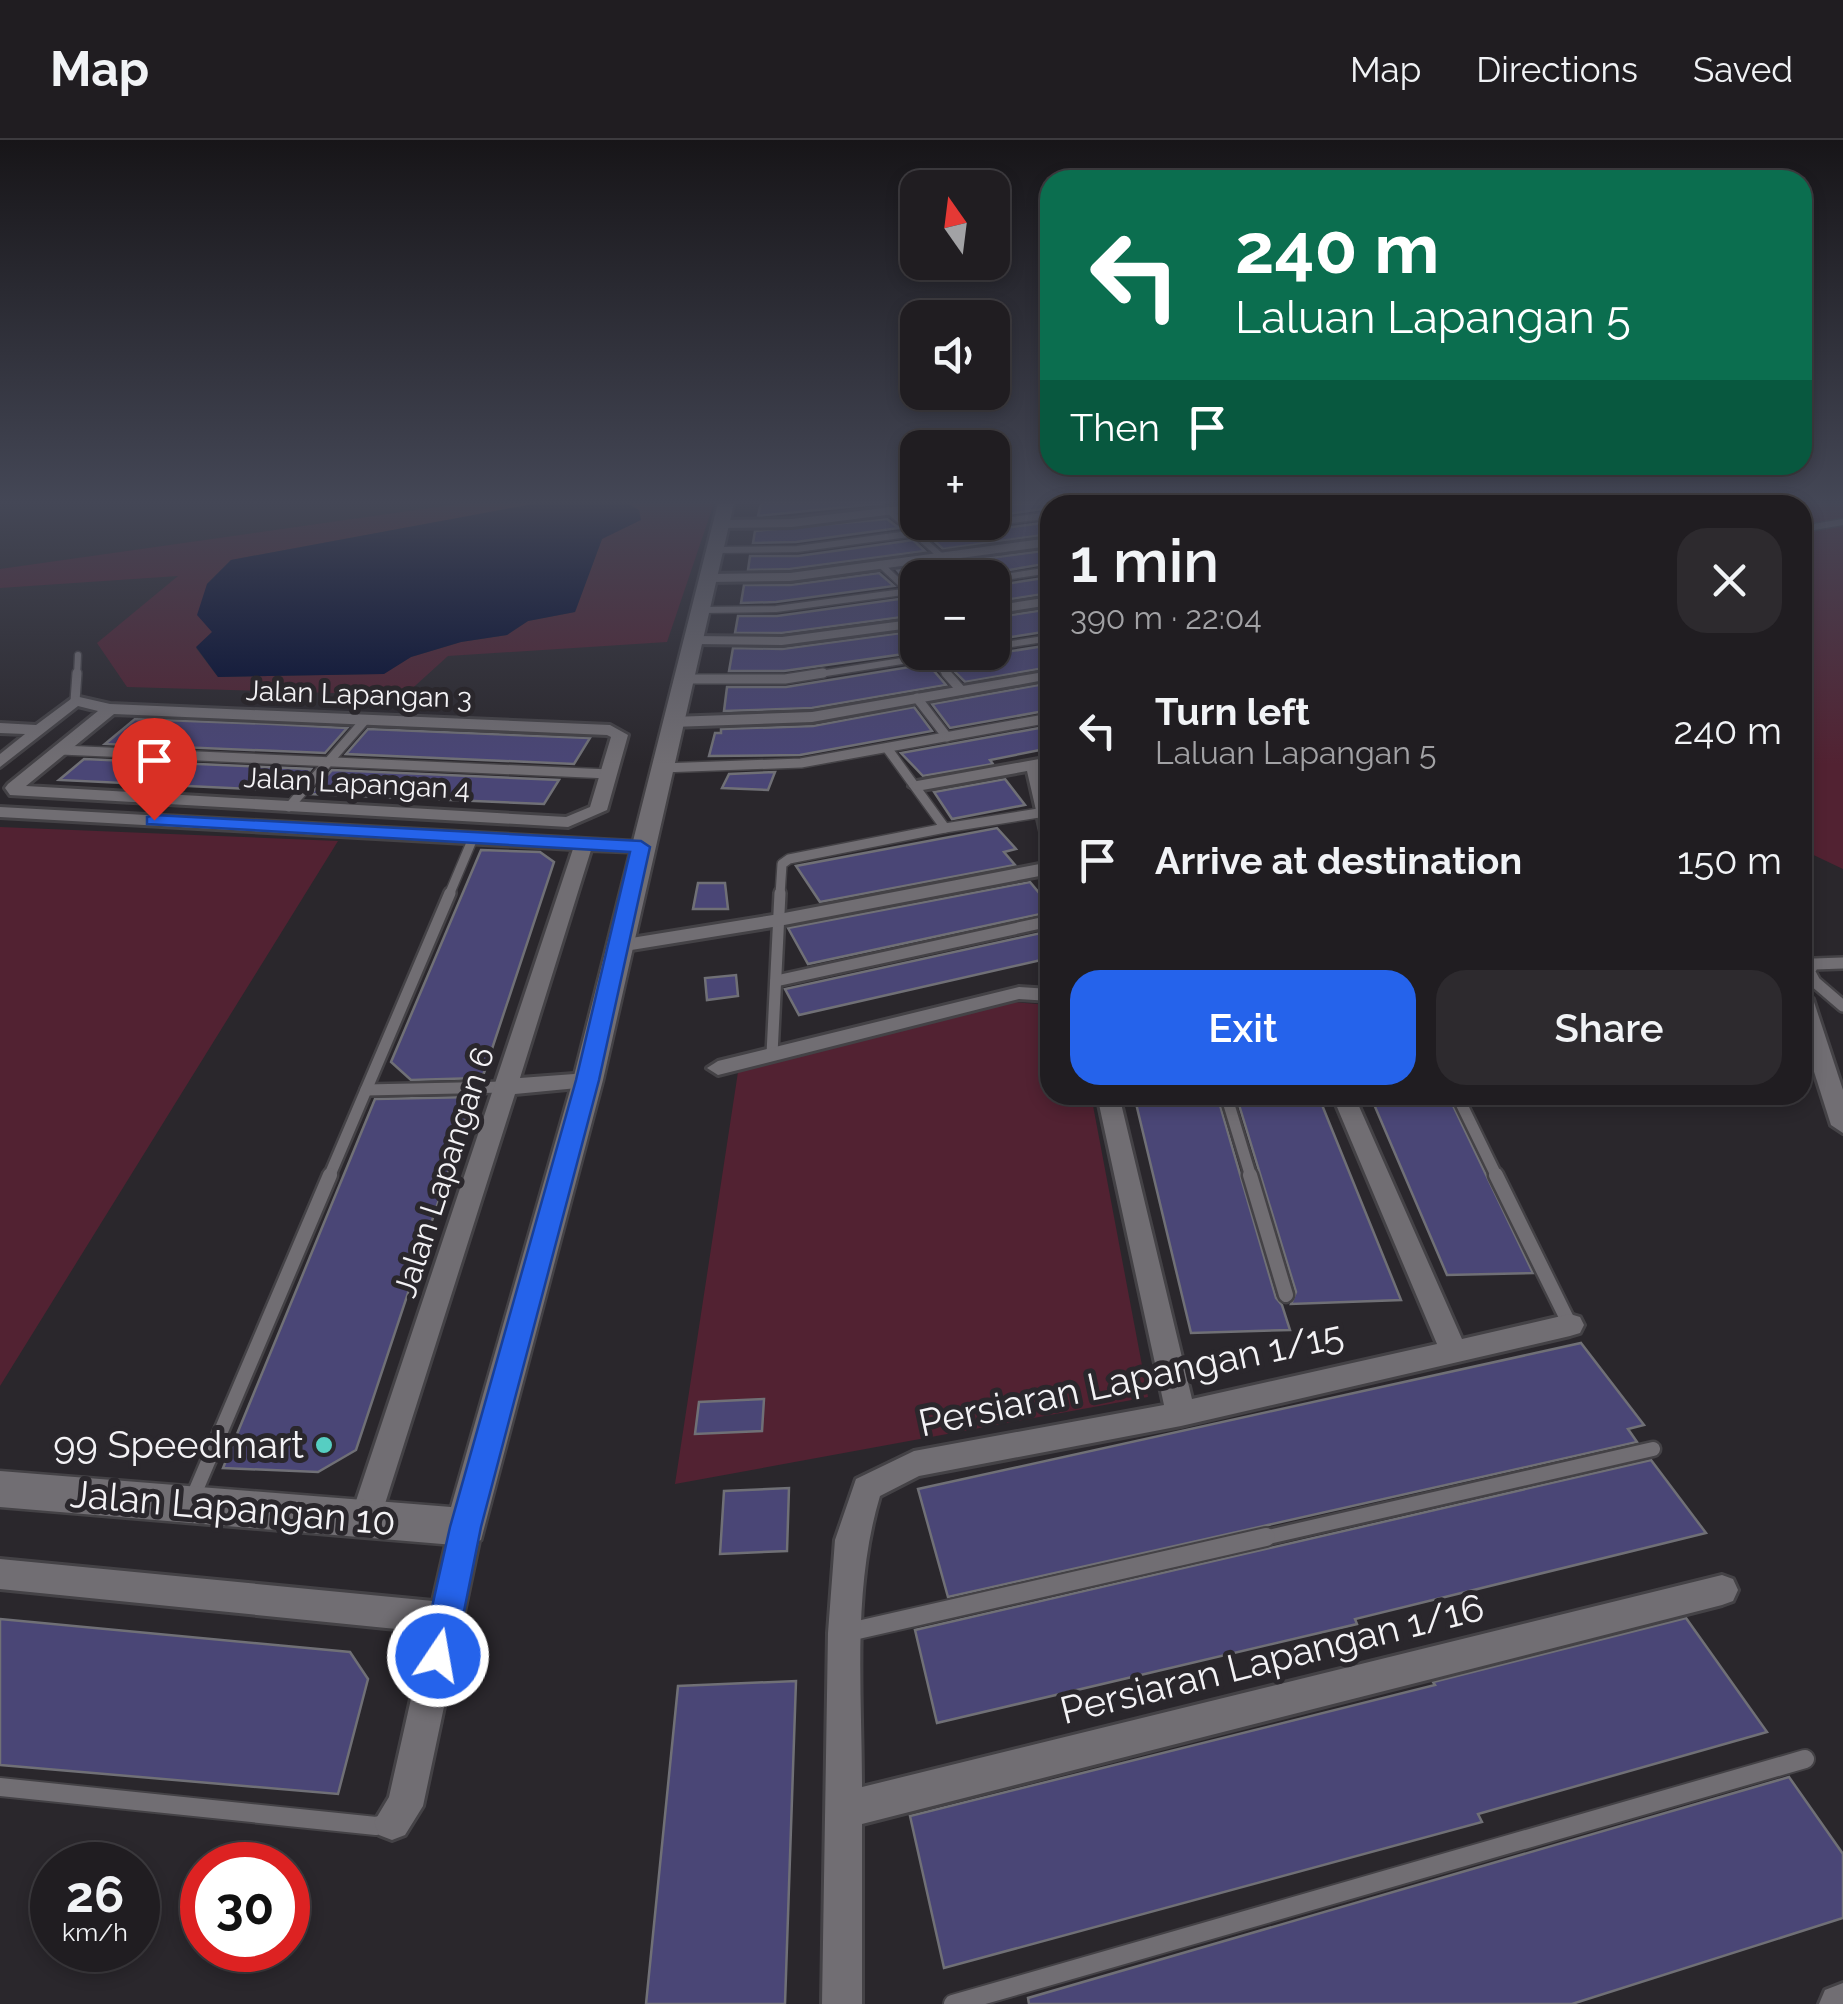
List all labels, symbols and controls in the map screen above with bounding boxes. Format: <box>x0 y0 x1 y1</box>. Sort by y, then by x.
text: Map <box>50 41 149 97</box>
text: Map <box>1350 49 1421 90</box>
text: Directions <box>1476 49 1638 90</box>
text: Saved <box>1693 49 1793 90</box>
north arrow <box>900 170 1010 280</box>
map controls <box>900 170 1010 670</box>
text: 240 m <box>1235 207 1439 289</box>
icon: left <box>1070 210 1200 340</box>
text: Laluan Lapangan 5 <box>1235 291 1631 344</box>
button: sound <box>900 300 1010 410</box>
icon: arrive <box>1180 400 1235 455</box>
text: Then <box>1070 405 1160 450</box>
button: + <box>900 430 1010 540</box>
text: 1 min <box>1070 526 1219 596</box>
button: close <box>1677 528 1782 633</box>
button: − <box>900 560 1010 670</box>
text: 390 m · 22:04 <box>1070 599 1262 636</box>
street label: Jalan Lapangan 3 <box>245 674 473 715</box>
text: Turn left <box>1155 689 1310 734</box>
icon: left <box>1070 703 1125 758</box>
text: 240 m <box>1674 708 1782 753</box>
pin <box>112 718 197 821</box>
icon: arrive <box>127 733 182 788</box>
text: Laluan Lapangan 5 <box>1155 734 1436 771</box>
street label: Jalan Lapangan 4 <box>243 761 471 806</box>
icon: arrive <box>1070 833 1125 888</box>
text: Arrive at destination <box>1155 838 1522 883</box>
text: 150 m <box>1677 838 1782 883</box>
button: Exit <box>1070 970 1416 1085</box>
button: Share <box>1436 970 1782 1085</box>
street label: Jalan Lapangan 6 <box>386 1042 501 1302</box>
street label: Persiaran Lapangan 1/15 <box>915 1312 1347 1446</box>
place label: 99 Speedmart <box>53 1422 304 1467</box>
marker: 99 Speedmart <box>313 1434 335 1456</box>
street label: Jalan Lapangan 10 <box>69 1471 398 1544</box>
street label: Persiaran Lapangan 1/16 <box>1055 1584 1488 1733</box>
position arrow <box>386 1604 490 1708</box>
speed limit sign: 30 <box>180 1842 310 1972</box>
text: 26 <box>66 1865 124 1924</box>
text: km/h <box>62 1917 128 1947</box>

